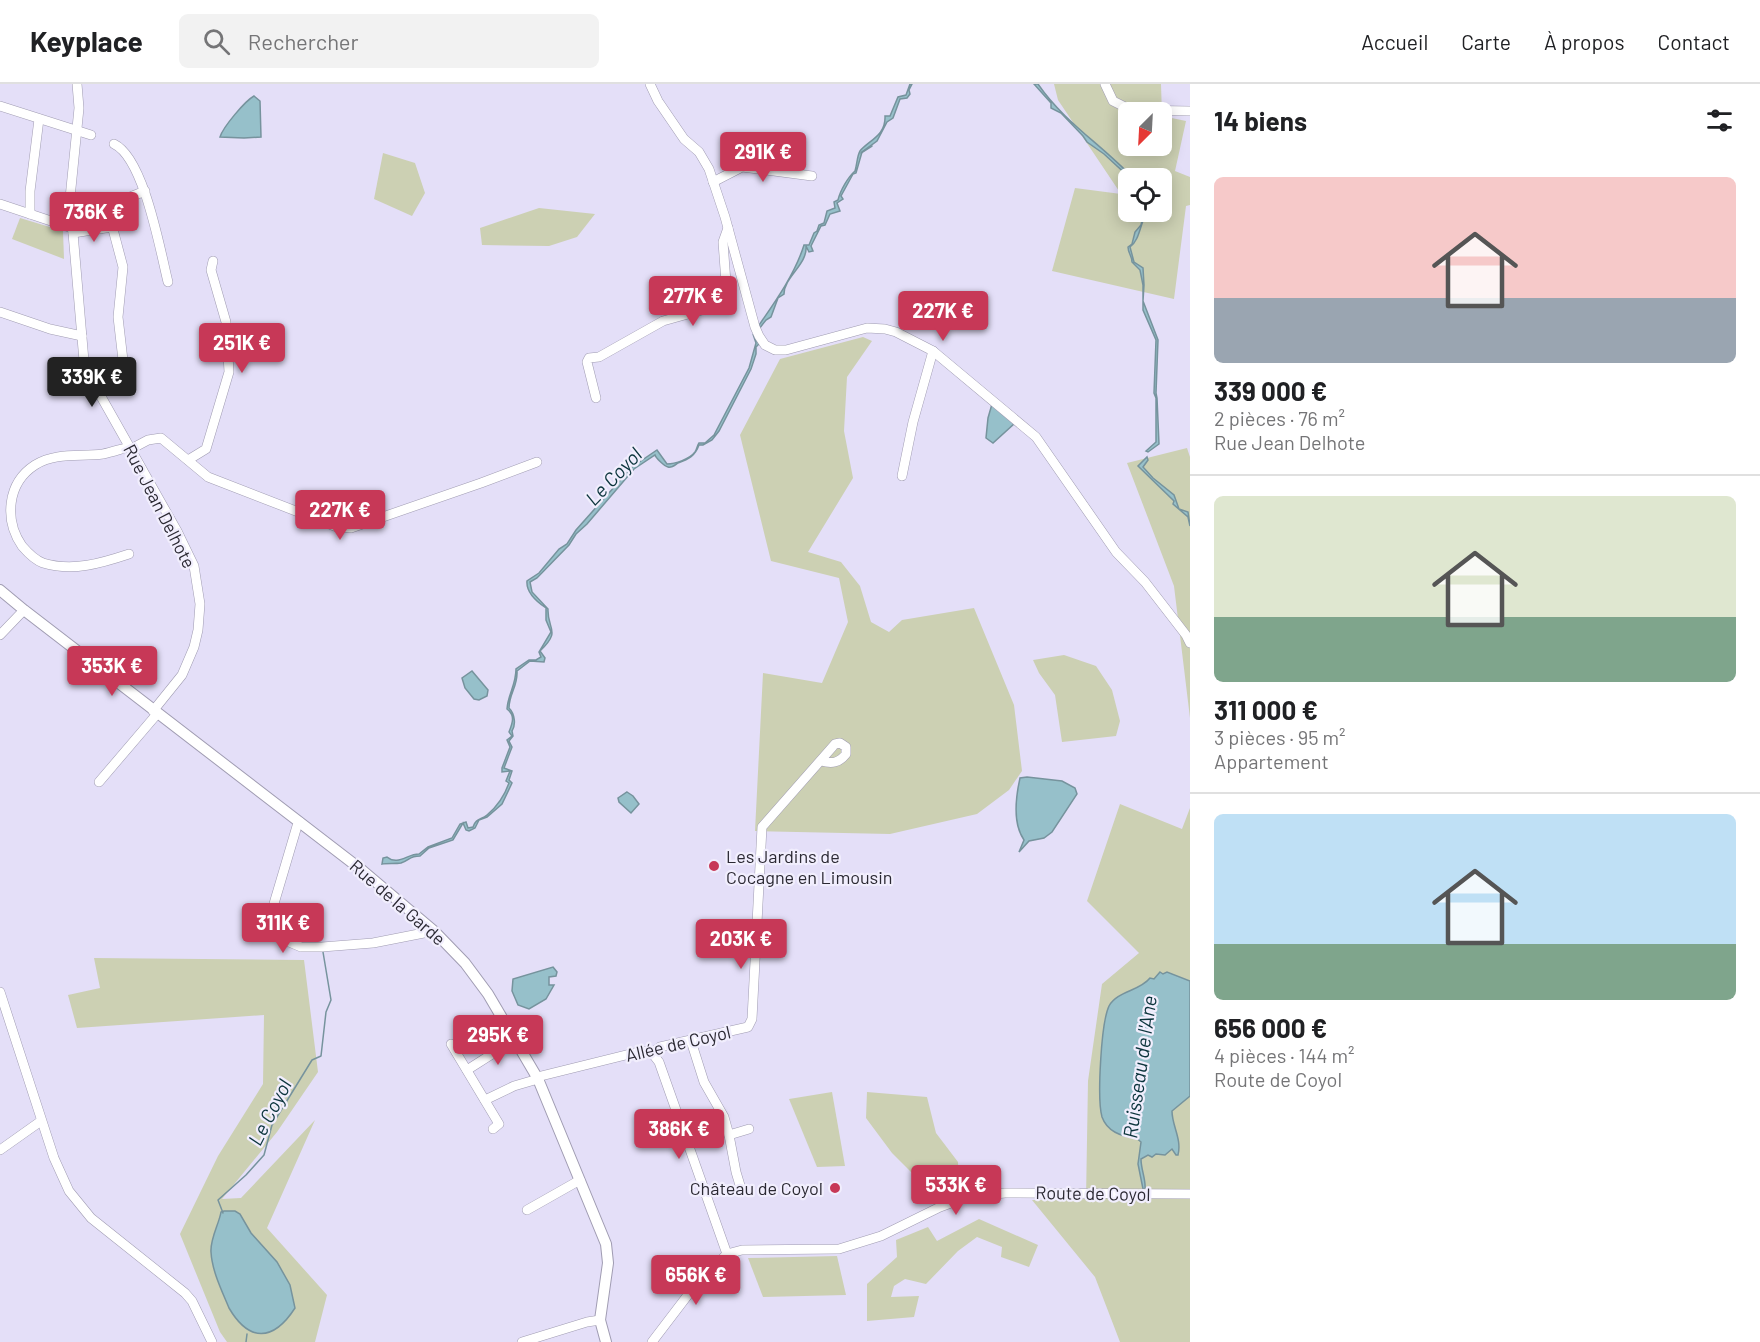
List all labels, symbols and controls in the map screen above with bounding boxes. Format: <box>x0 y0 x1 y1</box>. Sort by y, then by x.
search box <box>179 14 599 68</box>
text: Keyplace <box>30 24 143 58</box>
icon: search <box>200 25 233 58</box>
text: Rechercher <box>248 28 359 54</box>
text: Accueil <box>1361 29 1428 54</box>
text: Carte <box>1461 29 1511 54</box>
text: À propos <box>1544 29 1625 54</box>
text: Contact <box>1658 29 1730 54</box>
north arrow <box>1118 102 1172 156</box>
map controls <box>1118 102 1172 222</box>
icon: filters <box>1703 104 1736 137</box>
text: 14 biens <box>1214 105 1307 136</box>
pin: 291K € <box>714 132 812 183</box>
text: 291K € <box>734 139 792 163</box>
button: locate <box>1118 168 1172 222</box>
pin: 736K € <box>45 192 143 243</box>
text: 736K € <box>64 199 124 223</box>
icon: home <box>1421 216 1529 324</box>
pin: 277K € <box>644 276 742 327</box>
text: 277K € <box>663 283 723 307</box>
pin: 227K € <box>894 291 992 342</box>
text: 227K € <box>912 298 974 322</box>
pin: 251K € <box>193 323 291 374</box>
text: 251K € <box>213 330 271 354</box>
pin: 339K € <box>43 357 141 408</box>
text: 339K € <box>61 364 123 388</box>
text: 339 000 € <box>1214 375 1327 406</box>
text: 2 pièces · 76 m² <box>1214 406 1345 430</box>
text: Rue Jean Delhote <box>1214 430 1365 454</box>
street label: Rue Jean Delhote <box>119 440 201 572</box>
water label: Le Coyol <box>580 442 647 510</box>
pin: 227K € <box>291 490 389 541</box>
text: 227K € <box>309 497 371 521</box>
icon: home <box>1421 535 1529 643</box>
pin: 353K € <box>63 646 161 697</box>
text: 353K € <box>81 653 143 677</box>
text: 311 000 € <box>1214 694 1318 725</box>
text: 3 pièces · 95 m² <box>1214 725 1346 749</box>
text: Appartement <box>1214 749 1329 773</box>
place label: Les Jardins de Cocagne en Limousin <box>726 845 893 888</box>
icon: home <box>1421 853 1529 961</box>
street label: Rue de la Garde <box>346 854 450 950</box>
marker: Les Jardins de Cocagne en Limousin <box>707 859 721 873</box>
pin: 311K € <box>234 903 332 954</box>
text: 311K € <box>256 910 310 934</box>
pin: 203K € <box>692 919 790 970</box>
text: 203K € <box>710 926 772 950</box>
water label: Ruisseau de l'Ane <box>1117 994 1161 1140</box>
text: 656 000 € <box>1214 1012 1327 1043</box>
pin: 295K € <box>449 1015 547 1066</box>
street label: Allée de Coyol <box>623 1020 733 1066</box>
text: 295K € <box>467 1022 529 1046</box>
text: 4 pièces · 144 m² <box>1214 1043 1355 1067</box>
text: Route de Coyol <box>1214 1067 1342 1091</box>
water label: Le Coyol <box>242 1075 296 1149</box>
pin: 386K € <box>630 1109 728 1160</box>
text: 386K € <box>648 1116 710 1140</box>
pin: 533K € <box>907 1165 1005 1216</box>
text: 533K € <box>925 1172 987 1196</box>
place label: Château de Coyol <box>690 1177 823 1199</box>
marker: Château de Coyol <box>828 1181 842 1195</box>
street label: Route de Coyol <box>1035 1181 1151 1205</box>
pin: 656K € <box>647 1255 745 1306</box>
text: 656K € <box>665 1262 727 1286</box>

